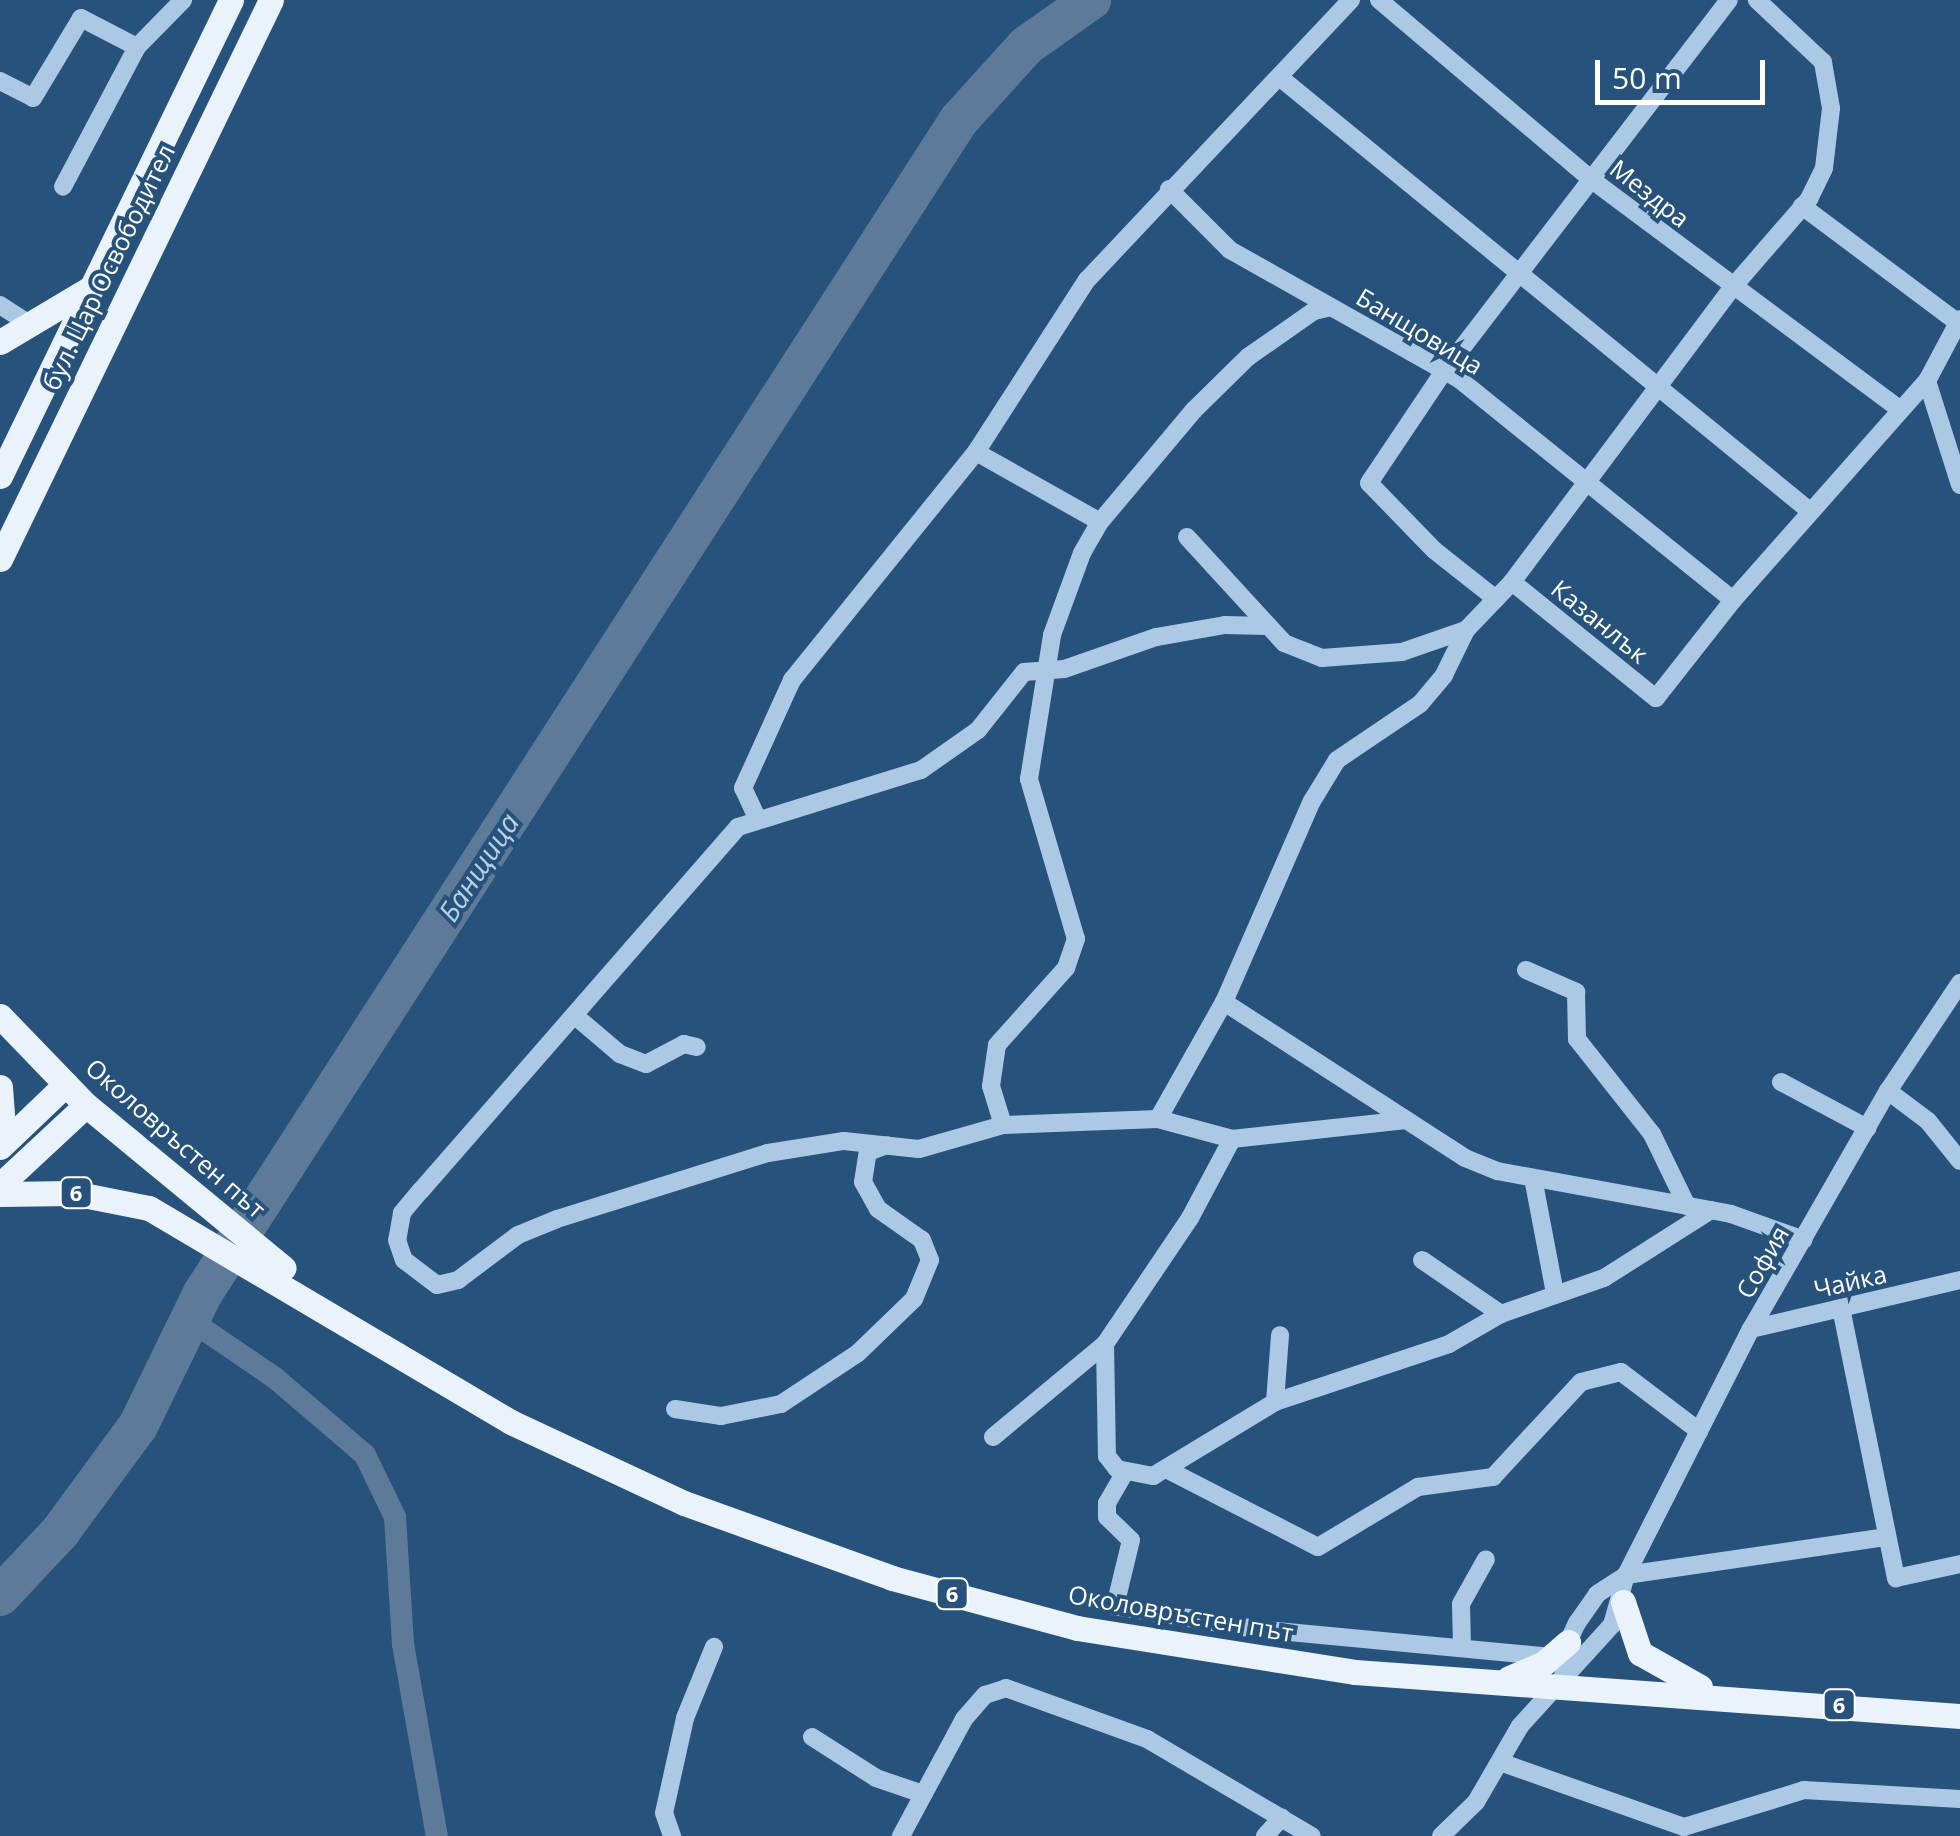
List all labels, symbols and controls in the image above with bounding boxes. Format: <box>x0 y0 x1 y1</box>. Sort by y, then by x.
scale bar <box>1600 40 1770 102</box>
text: 50 m <box>1612 57 1682 98</box>
street label: бул. Цар Освободител <box>35 139 181 395</box>
street label: Мездра <box>1604 153 1696 233</box>
street label: Банщовица <box>1351 282 1489 380</box>
street label: Казанлък <box>1546 573 1654 669</box>
water label: Банщица <box>431 807 525 927</box>
street label: Околовръстен път <box>80 1052 272 1224</box>
road number: 6 <box>58 1176 94 1210</box>
street label: София <box>1729 1221 1795 1303</box>
street label: Чайка <box>1811 1258 1889 1304</box>
road number: 6 <box>934 1577 970 1611</box>
street label: Околовръстен път <box>1066 1578 1296 1648</box>
road number: 6 <box>1822 1688 1856 1722</box>

